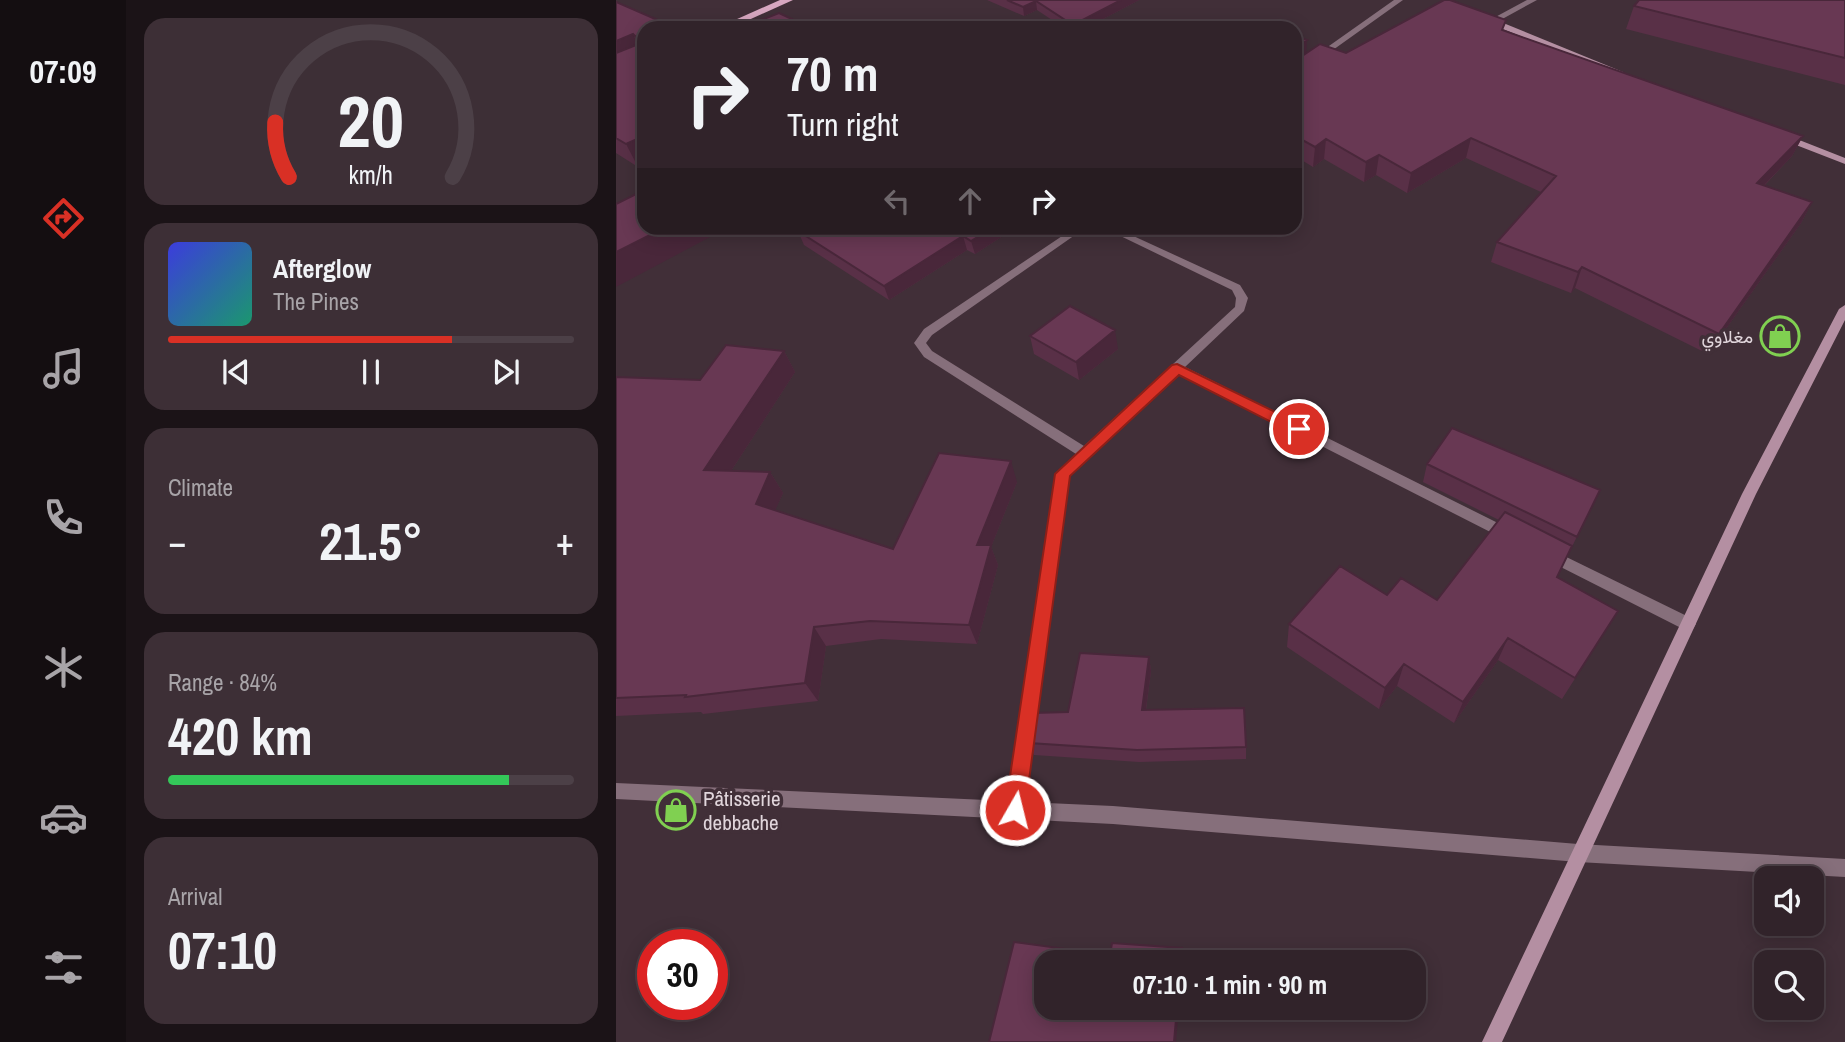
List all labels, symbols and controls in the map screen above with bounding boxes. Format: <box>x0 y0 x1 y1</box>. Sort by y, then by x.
text: 70 m <box>787 40 879 106</box>
icon: right <box>672 49 763 140</box>
text: 07:09 <box>29 50 97 93</box>
text: 20 <box>338 73 404 171</box>
text: Turn right <box>787 103 899 146</box>
text: km/h <box>349 158 393 192</box>
icon: left <box>878 182 916 220</box>
icon: ahead <box>951 182 989 220</box>
icon: right <box>1024 182 1062 220</box>
icon: directions <box>39 194 88 243</box>
text: Afterglow <box>273 251 371 286</box>
text: The Pines <box>273 286 359 317</box>
shop icon: مغلاوي <box>1759 315 1801 357</box>
place label: مغلاوي <box>1702 324 1753 352</box>
icon: music <box>39 344 88 393</box>
icon: previous <box>217 353 255 391</box>
icon: pause <box>352 353 390 391</box>
icon: next <box>487 353 525 391</box>
pin <box>1269 399 1329 459</box>
icon: arrive <box>1280 410 1318 448</box>
text: Climate <box>168 472 233 503</box>
icon: phone <box>39 493 88 542</box>
text: 21.5° <box>319 506 423 576</box>
text: − <box>168 516 186 567</box>
text: + <box>556 516 574 567</box>
icon: climate <box>39 643 88 692</box>
text: Range · 84% <box>168 667 277 698</box>
text: 420 km <box>168 701 313 771</box>
position arrow <box>978 773 1052 847</box>
place label: Pâtisserie debbache <box>703 784 781 837</box>
shop icon: Pâtisserie debbache <box>655 789 697 831</box>
icon: car <box>39 793 88 842</box>
map controls <box>1754 866 1824 1020</box>
button: sound <box>1754 866 1824 936</box>
text: Arrival <box>168 881 223 912</box>
text: 07:10 <box>168 915 277 985</box>
speed limit sign: 30 <box>637 929 728 1020</box>
icon: filters <box>39 943 88 992</box>
button: search <box>1754 950 1824 1020</box>
text: 07:10 · 1 min · 90 m <box>1133 967 1327 1002</box>

